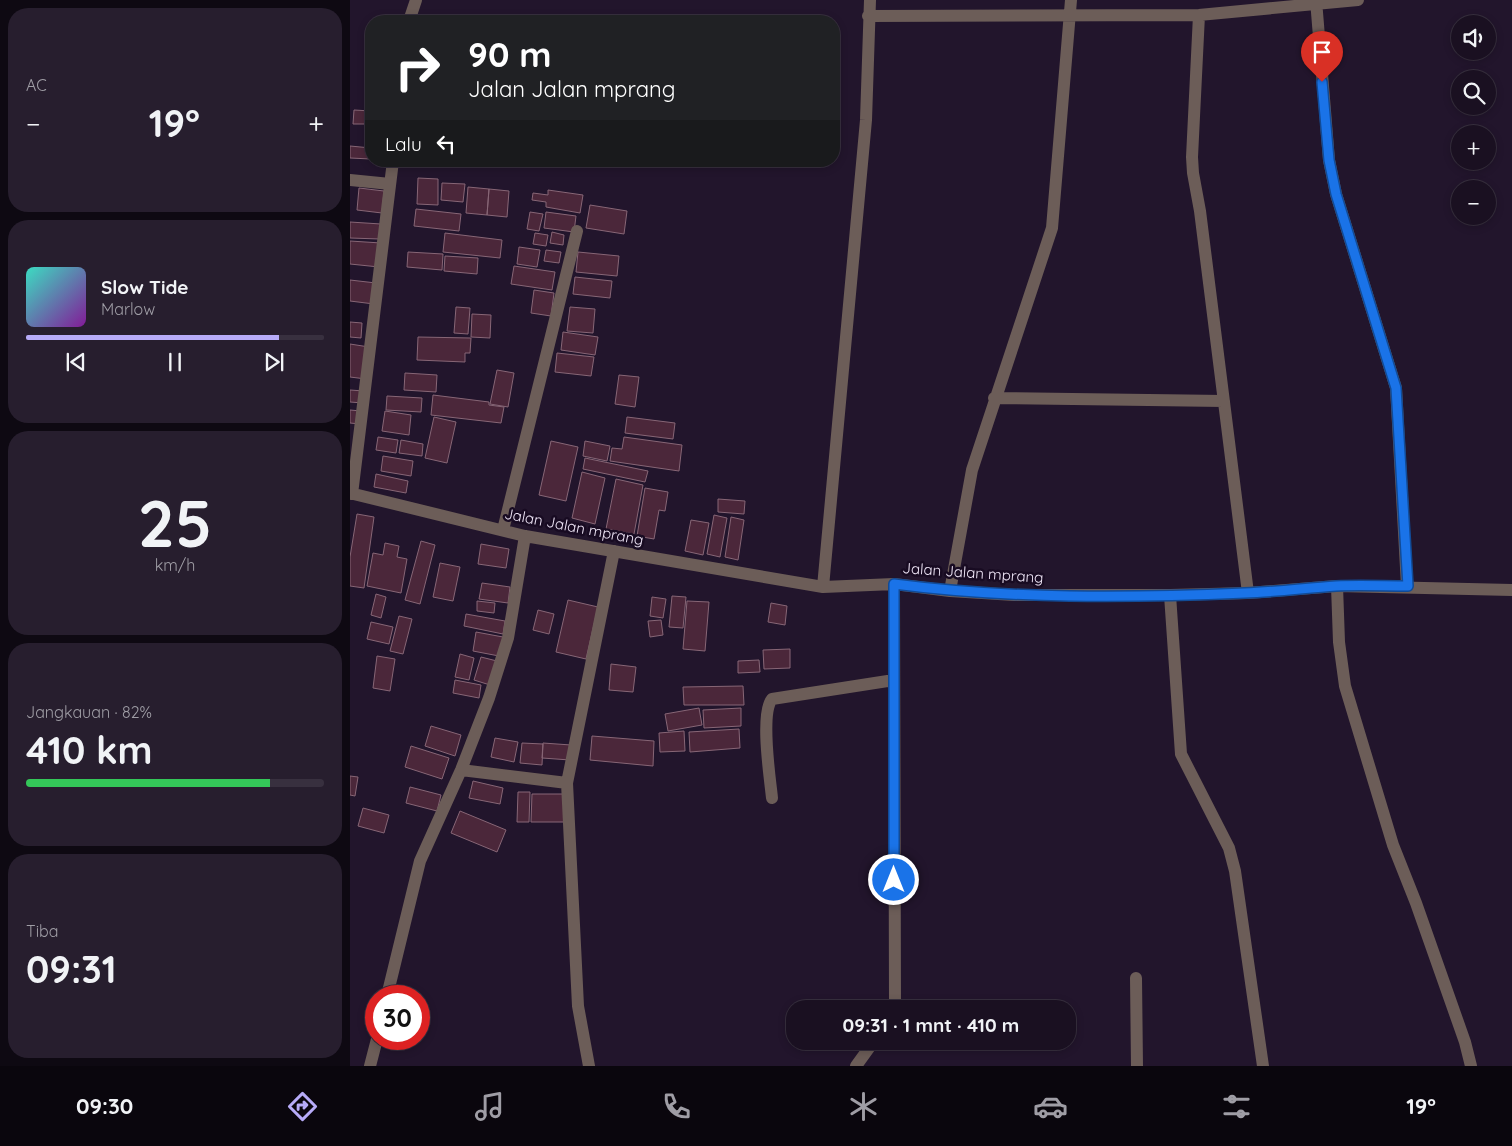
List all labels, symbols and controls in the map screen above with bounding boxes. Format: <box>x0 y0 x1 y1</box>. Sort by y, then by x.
map controls <box>1451 15 1496 225</box>
button: sound <box>1451 15 1496 60</box>
pin <box>1301 31 1343 82</box>
text: 90 m <box>468 32 551 76</box>
icon: right <box>385 35 450 100</box>
icon: arrive <box>1308 38 1336 66</box>
button: search <box>1451 70 1496 115</box>
text: AC <box>26 75 47 95</box>
text: Jalan Jalan mprang <box>468 75 675 103</box>
text: 19° <box>149 99 200 147</box>
text: − <box>26 106 41 141</box>
text: + <box>308 106 324 141</box>
button: + <box>1451 125 1496 170</box>
icon: left <box>432 130 460 158</box>
text: Lalu <box>385 132 422 156</box>
button: − <box>1451 180 1496 225</box>
text: Slow Tide <box>101 275 189 299</box>
text: Marlow <box>101 299 155 319</box>
icon: previous <box>62 348 90 376</box>
icon: pause <box>161 348 189 376</box>
icon: next <box>260 348 288 376</box>
text: 25 <box>138 482 212 563</box>
street label: Jalan Jalan mprang <box>503 504 645 549</box>
text: km/h <box>155 555 195 575</box>
street label: Jalan Jalan mprang <box>902 558 1044 587</box>
text: Jangkauan · 82% <box>26 702 152 722</box>
text: 410 km <box>26 726 153 774</box>
position arrow <box>867 853 919 905</box>
text: Tiba <box>26 921 58 941</box>
text: 09:31 <box>26 945 116 993</box>
speed limit sign: 30 <box>365 985 430 1050</box>
text: 09:31 · 1 mnt · 410 m <box>843 1013 1019 1037</box>
icon: directions <box>285 1089 320 1124</box>
icon: music <box>472 1089 507 1124</box>
icon: phone <box>659 1089 694 1124</box>
icon: climate <box>846 1089 881 1124</box>
icon: car <box>1033 1089 1068 1124</box>
icon: filters <box>1219 1089 1254 1124</box>
text: 09:30 <box>76 1092 133 1120</box>
text: 19° <box>1406 1092 1436 1120</box>

